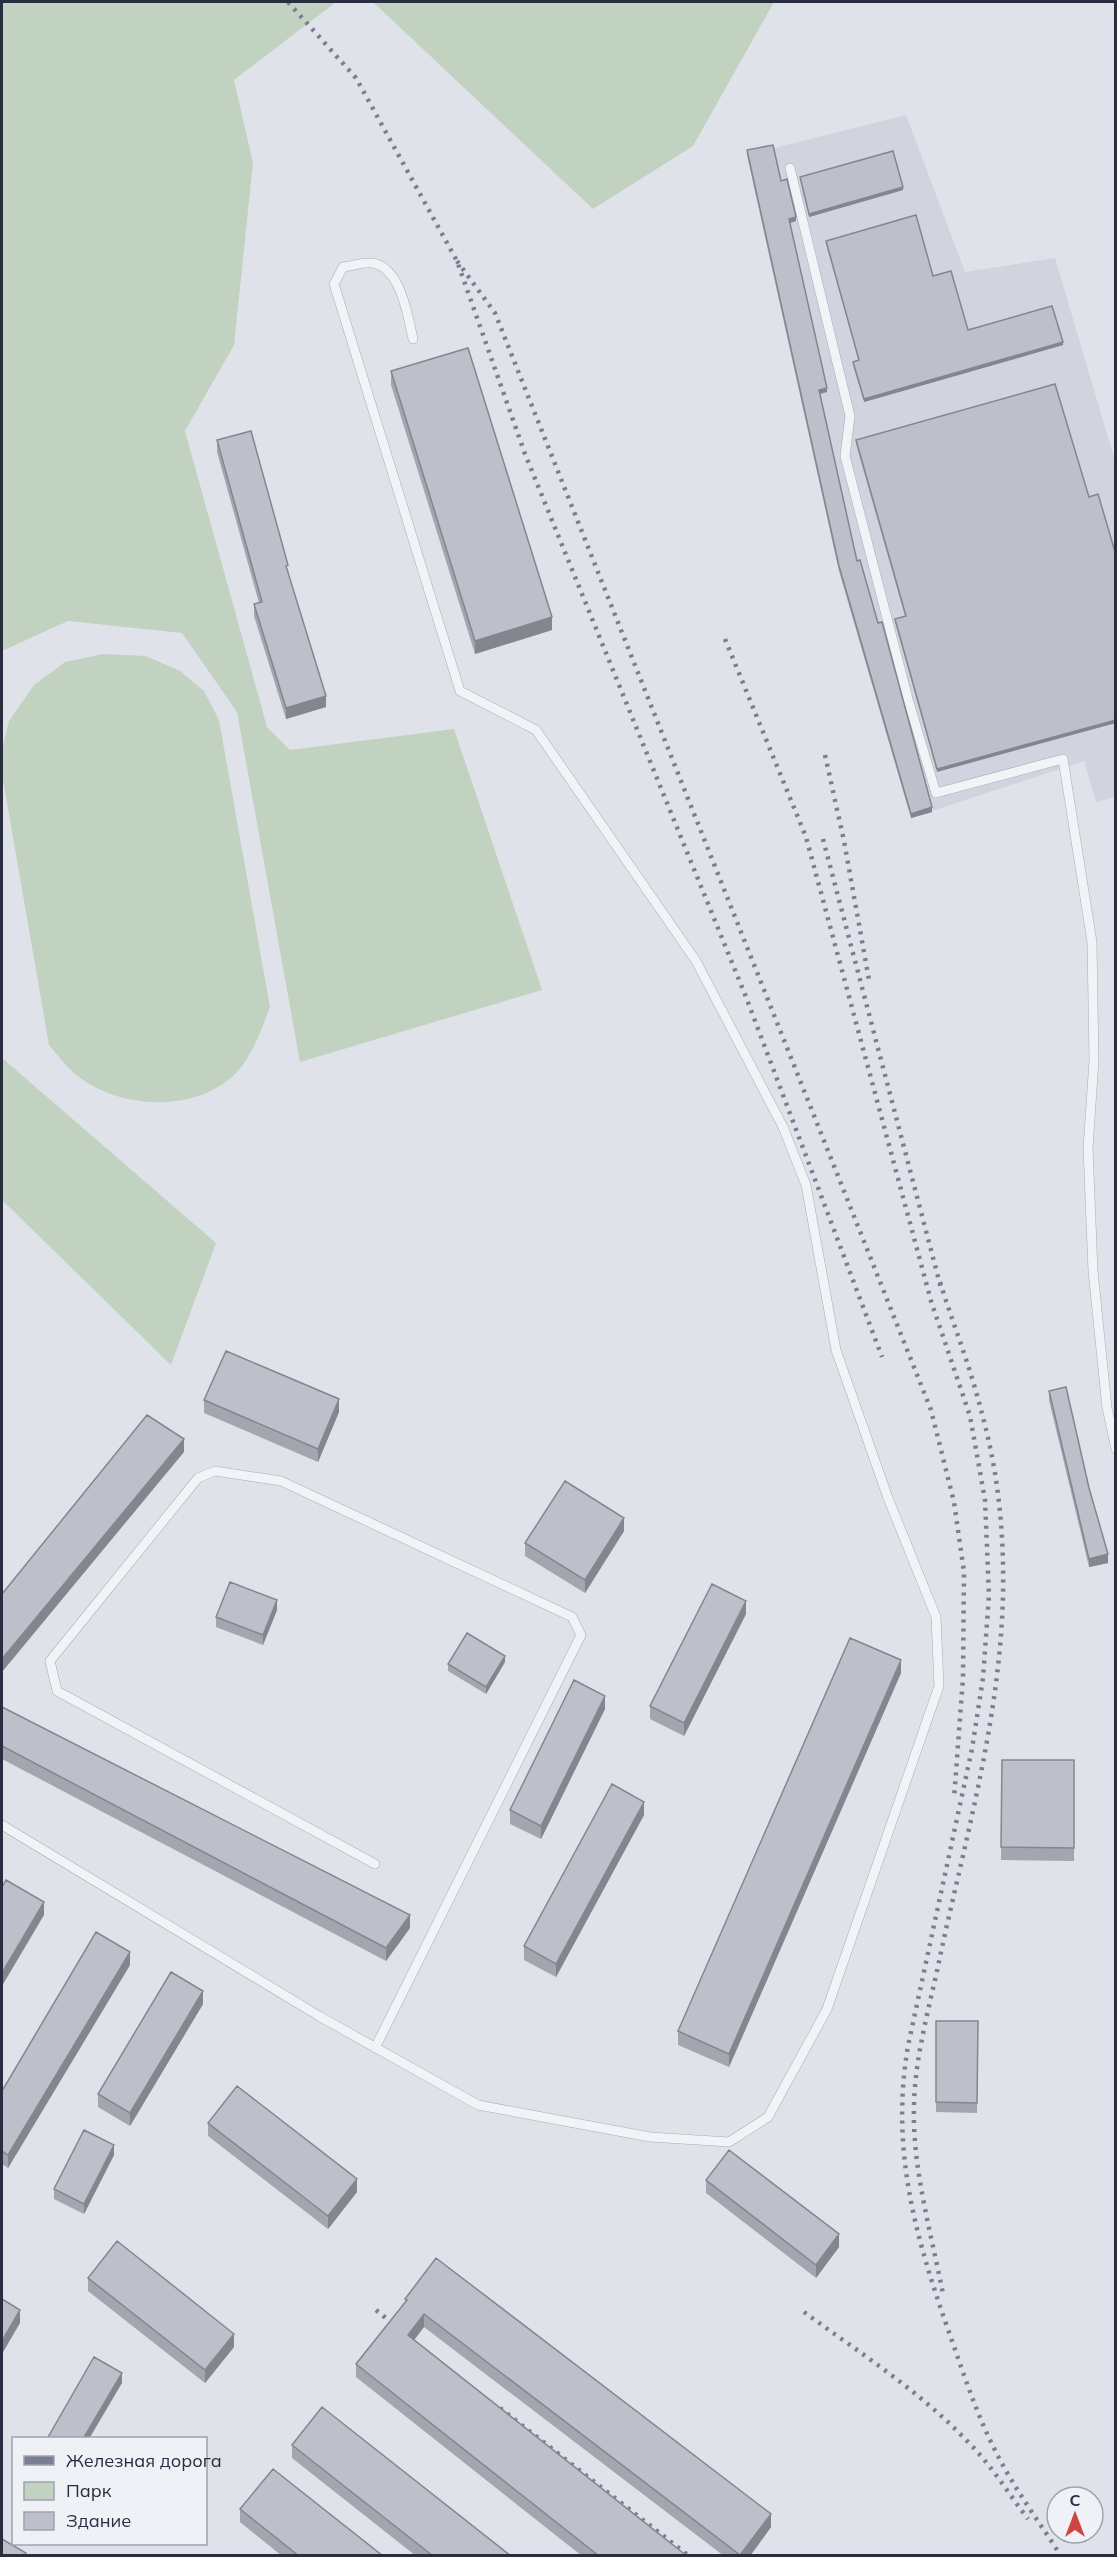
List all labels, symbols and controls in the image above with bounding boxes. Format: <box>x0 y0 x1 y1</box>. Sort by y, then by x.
legend <box>12 2437 207 2545</box>
text: Железная дорога <box>66 2449 222 2472</box>
text: Парк <box>66 2479 112 2502</box>
north arrow <box>1045 2485 1105 2545</box>
text: С <box>1070 2490 1081 2510</box>
text: Здание <box>66 2509 131 2532</box>

